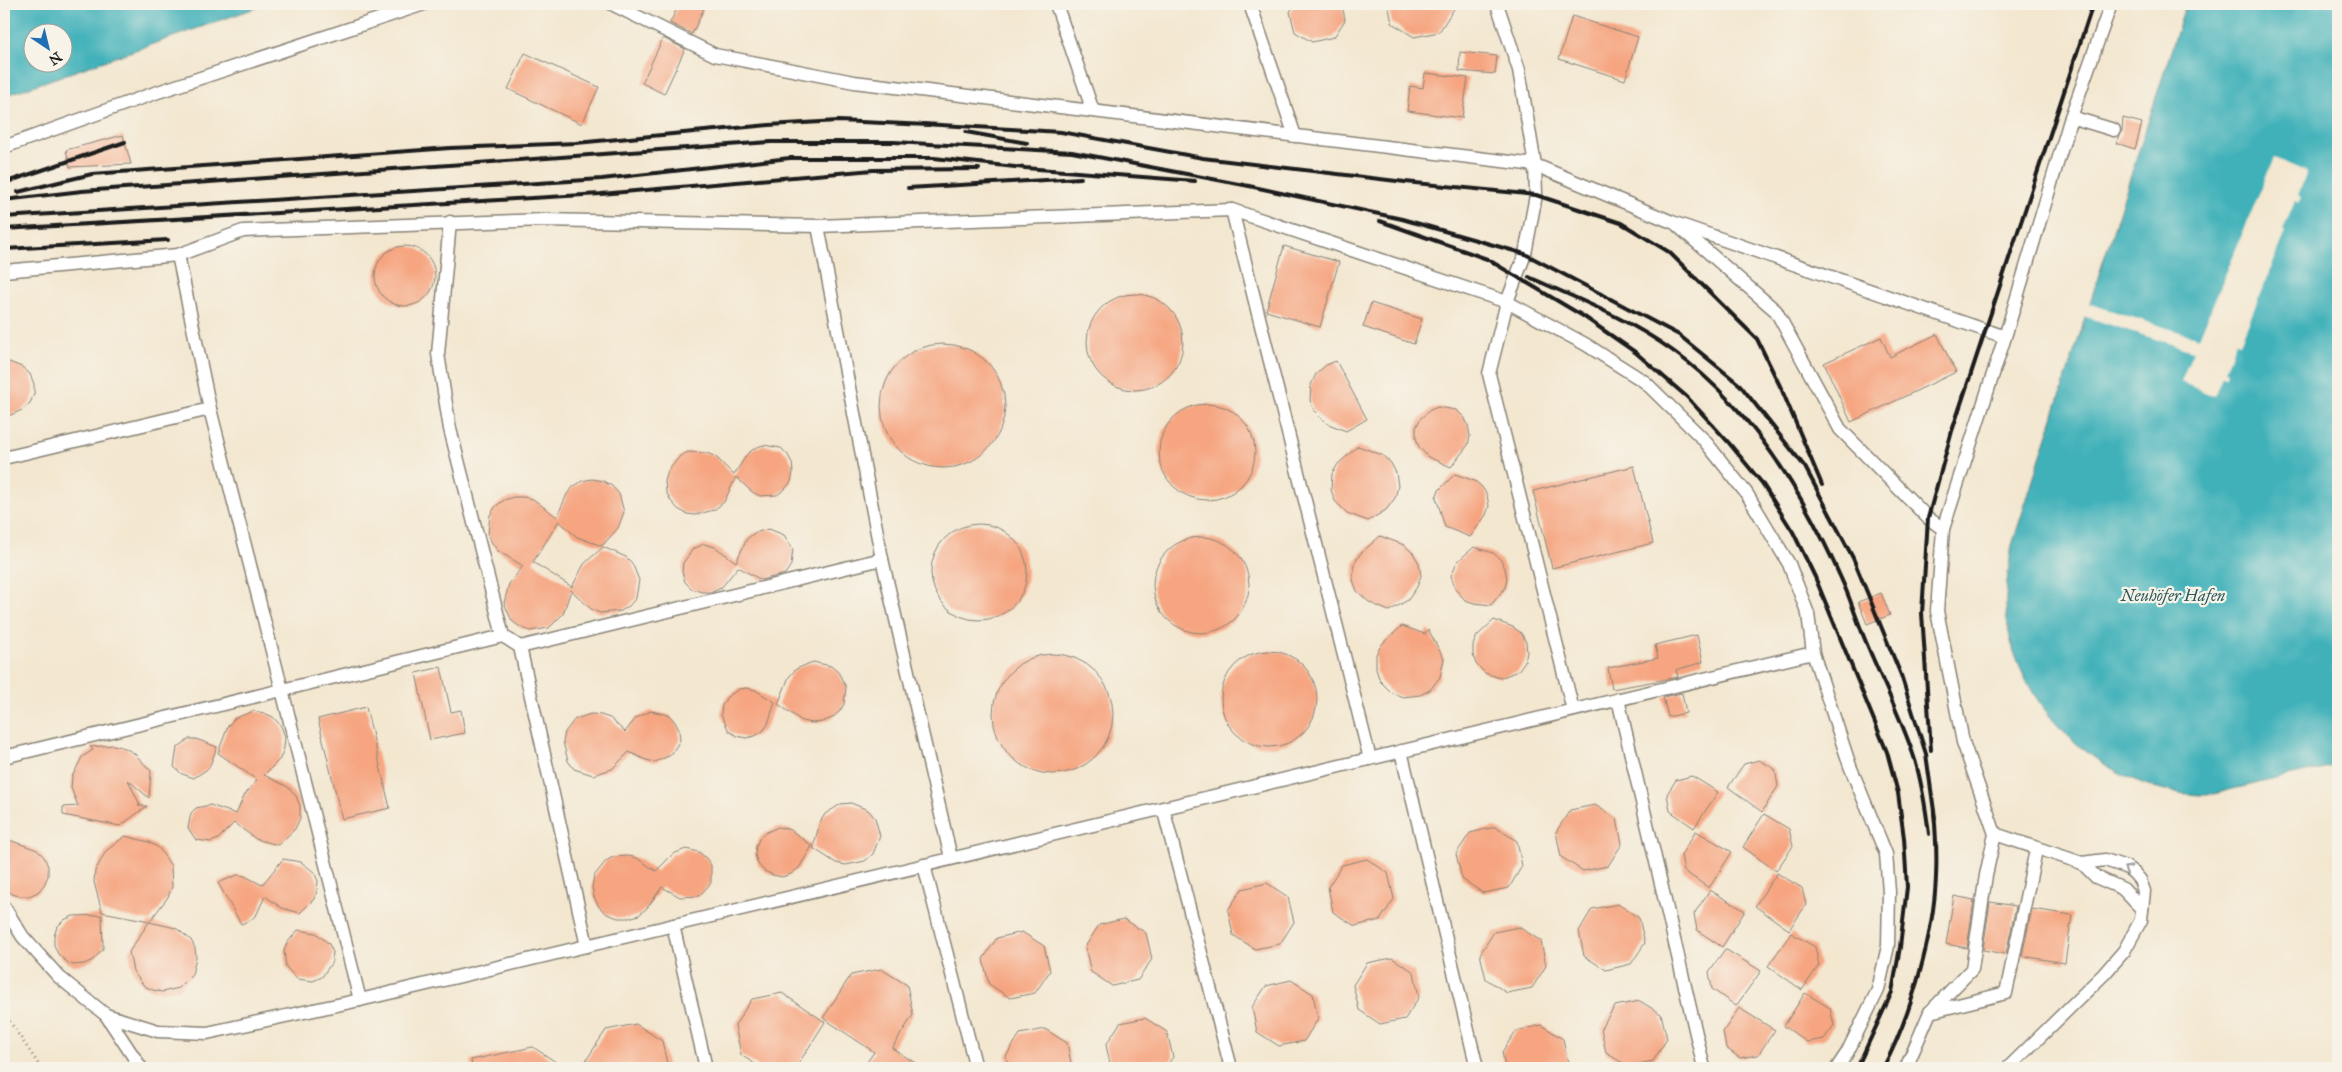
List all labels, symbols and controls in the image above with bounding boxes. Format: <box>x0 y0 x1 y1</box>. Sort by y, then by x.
north arrow <box>22 22 72 72</box>
text: N <box>45 48 65 69</box>
water label: Neuhöfer Hafen <box>2120 586 2226 605</box>
one-way arrow <box>2123 865 2132 875</box>

